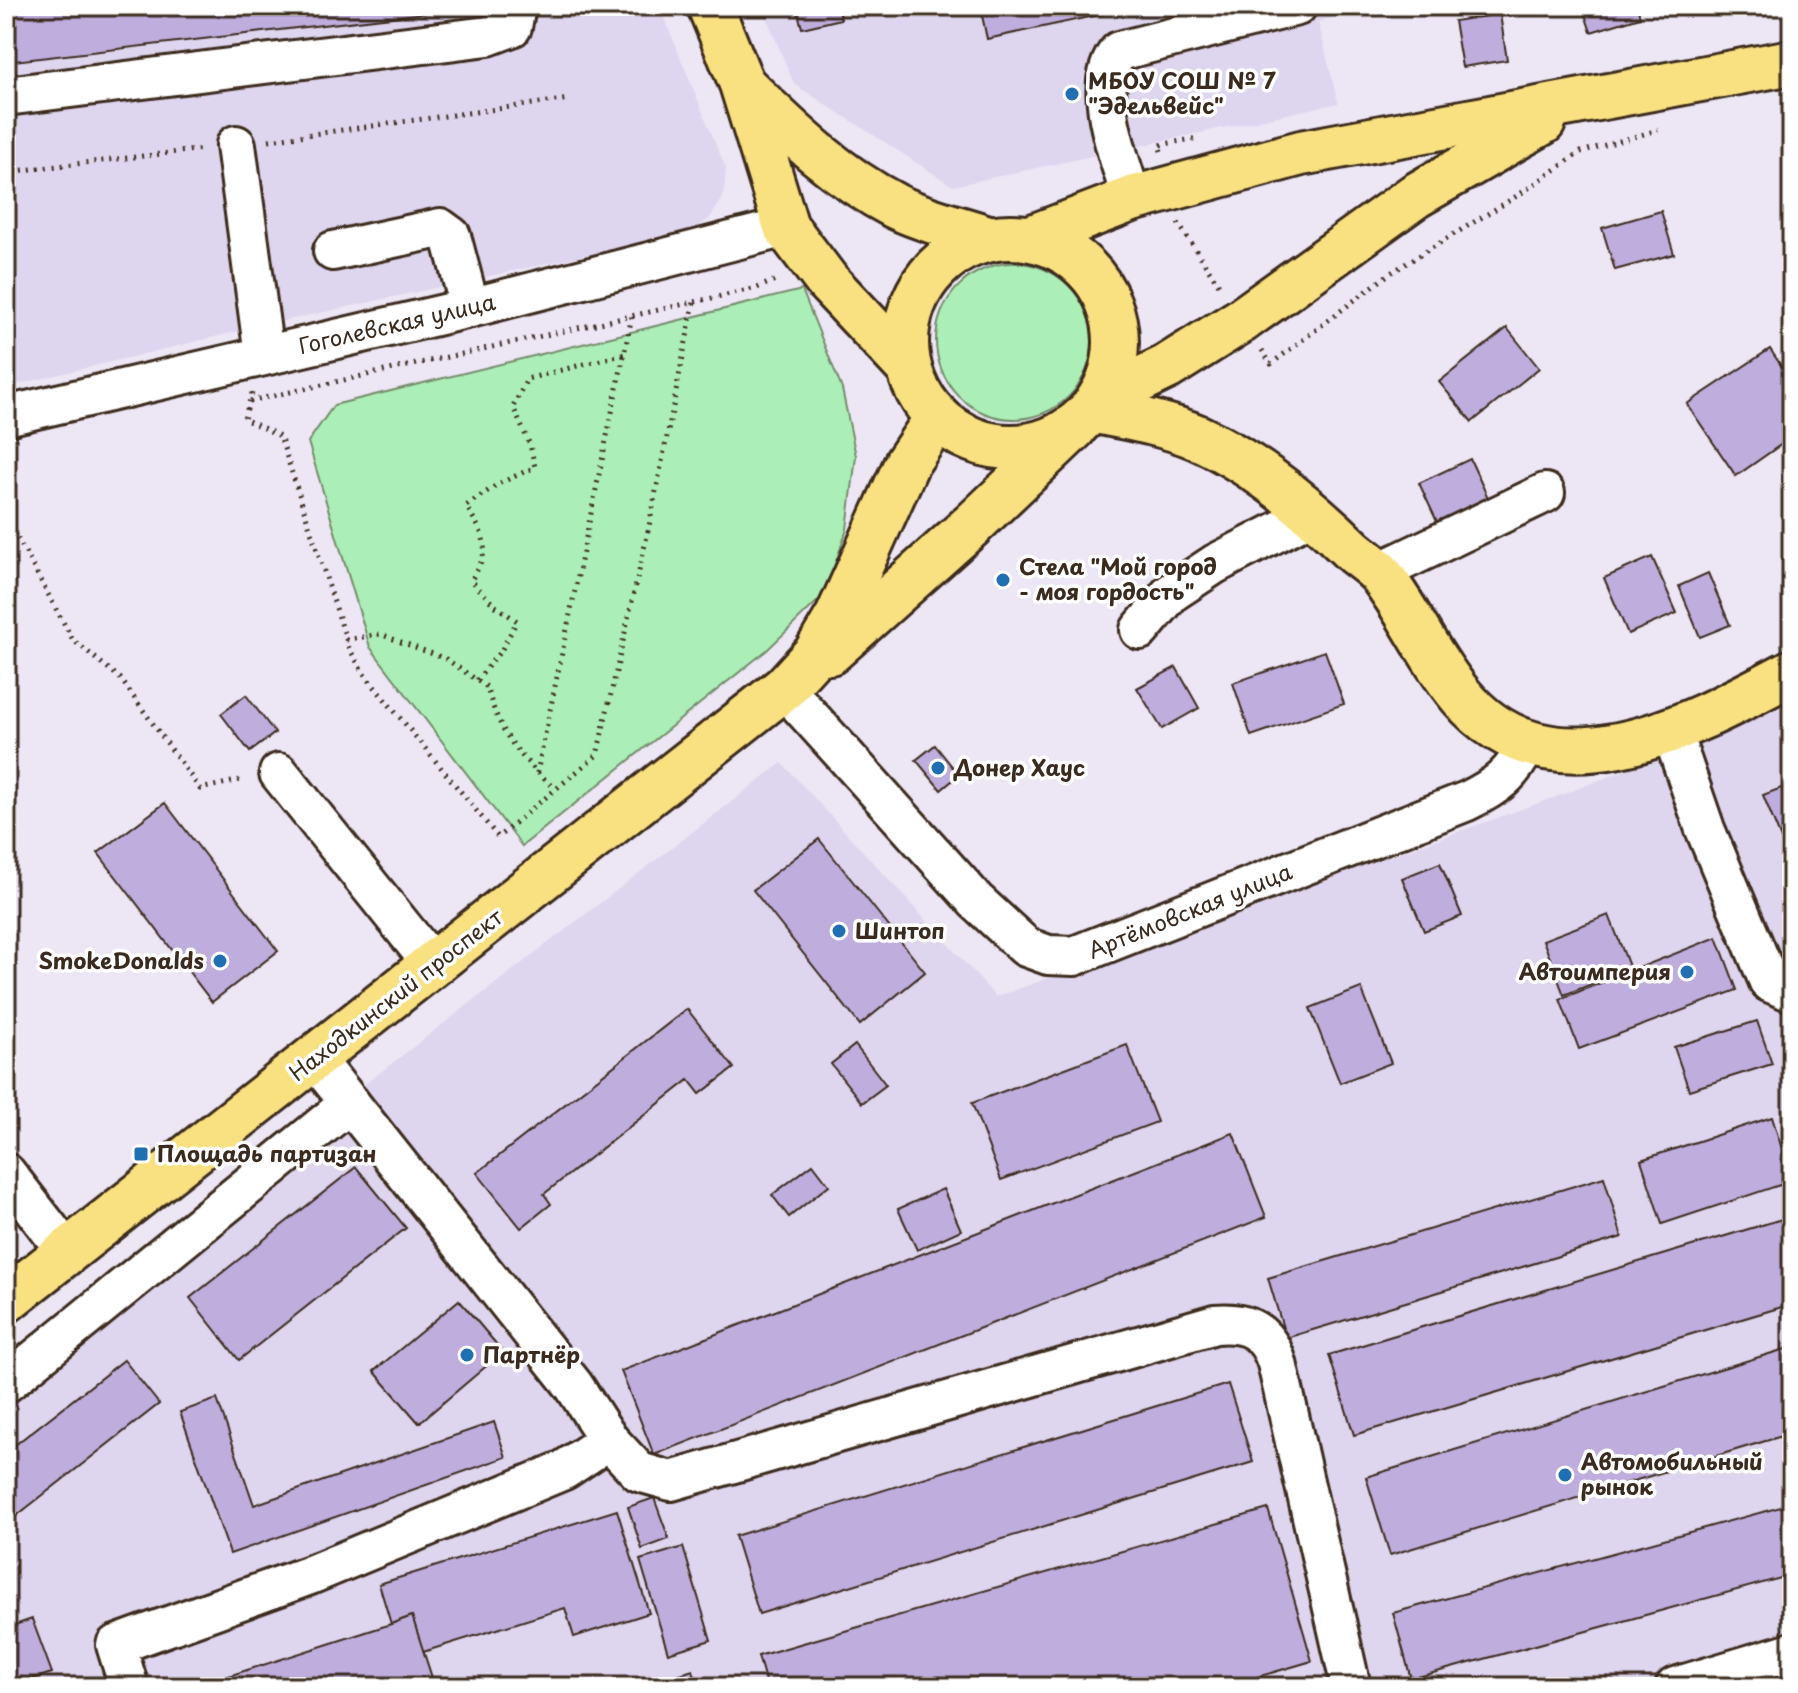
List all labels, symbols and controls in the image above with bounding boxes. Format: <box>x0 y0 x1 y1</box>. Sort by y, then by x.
place label: МБОУ СОШ № 7 "Эдельвейс" <box>1088 63 1276 121</box>
marker: МБОУ СОШ № 7 "Эдельвейс" <box>1063 85 1081 103</box>
street label: Гоголевская улица <box>295 284 498 361</box>
place label: Стела "Мой город - моя гордость" <box>1019 549 1217 607</box>
marker: Стела "Мой город - моя гордость" <box>994 571 1012 589</box>
place label: Донер Хаус <box>953 750 1085 783</box>
marker: Донер Хаус <box>929 759 947 777</box>
street label: Артёмовская улица <box>1082 854 1297 966</box>
street label: Находкинский проспект <box>281 900 509 1088</box>
place label: Шинтоп <box>855 913 945 946</box>
marker: Шинтоп <box>830 922 848 940</box>
place label: SmokeDonalds <box>38 943 204 976</box>
marker: SmokeDonalds <box>211 952 229 970</box>
place label: Автоимперия <box>1519 954 1671 987</box>
marker: Автоимперия <box>1678 963 1696 981</box>
place label: Площадь партизан <box>157 1136 376 1169</box>
marker: Площадь партизан <box>132 1145 150 1163</box>
place label: Партнёр <box>483 1337 580 1370</box>
marker: Партнёр <box>458 1346 476 1364</box>
place label: Автомобильный рынок <box>1581 1444 1763 1502</box>
marker: Автомобильный рынок <box>1556 1466 1574 1484</box>

